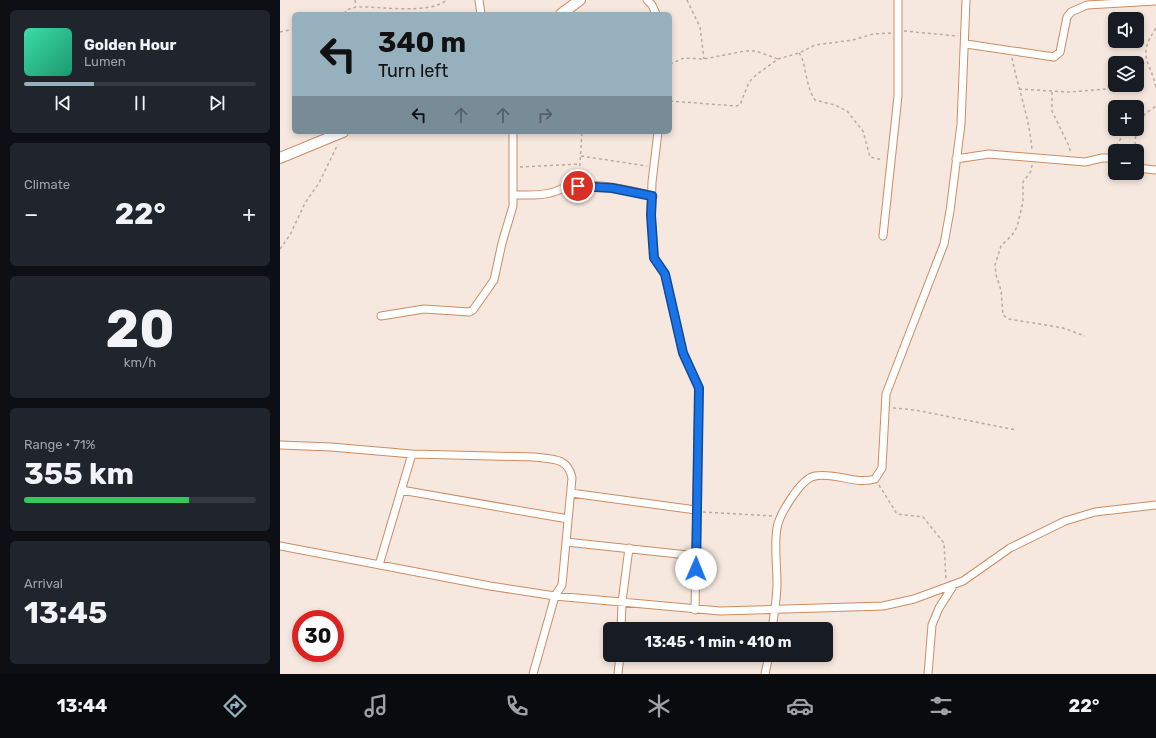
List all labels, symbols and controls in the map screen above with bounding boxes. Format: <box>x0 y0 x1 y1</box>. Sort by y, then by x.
map controls <box>1108 12 1144 180</box>
button: sound <box>1108 12 1144 48</box>
text: 340 m <box>378 26 466 59</box>
icon: left <box>312 28 364 80</box>
text: Golden Hour <box>84 36 176 54</box>
text: Lumen <box>84 54 126 69</box>
button: layers <box>1108 56 1144 92</box>
text: Turn left <box>378 60 448 82</box>
icon: previous <box>52 92 74 114</box>
icon: pause <box>129 92 151 114</box>
icon: next <box>206 92 228 114</box>
button: + <box>1108 100 1144 136</box>
icon: left <box>408 104 430 126</box>
icon: ahead <box>450 104 472 126</box>
icon: ahead <box>492 104 514 126</box>
icon: right <box>534 104 556 126</box>
button: − <box>1108 144 1144 180</box>
pin <box>561 169 595 203</box>
icon: arrive <box>567 175 589 197</box>
text: Climate <box>24 177 70 192</box>
text: 22° <box>115 196 166 232</box>
text: − <box>24 201 38 228</box>
text: + <box>242 201 256 228</box>
text: 20 <box>105 298 175 360</box>
text: km/h <box>124 355 156 370</box>
text: Range · 71% <box>24 437 95 452</box>
text: 355 km <box>24 456 134 492</box>
position arrow <box>675 548 717 590</box>
text: Arrival <box>24 576 63 591</box>
text: 13:45 <box>24 595 107 631</box>
speed limit sign: 30 <box>292 610 344 662</box>
text: 13:45 · 1 min · 410 m <box>644 633 792 651</box>
icon: directions <box>221 692 249 720</box>
icon: music <box>362 692 390 720</box>
icon: phone <box>503 692 531 720</box>
icon: climate <box>645 692 673 720</box>
icon: car <box>786 692 814 720</box>
icon: filters <box>927 692 955 720</box>
text: 13:44 <box>57 695 107 717</box>
text: 22° <box>1069 695 1099 717</box>

